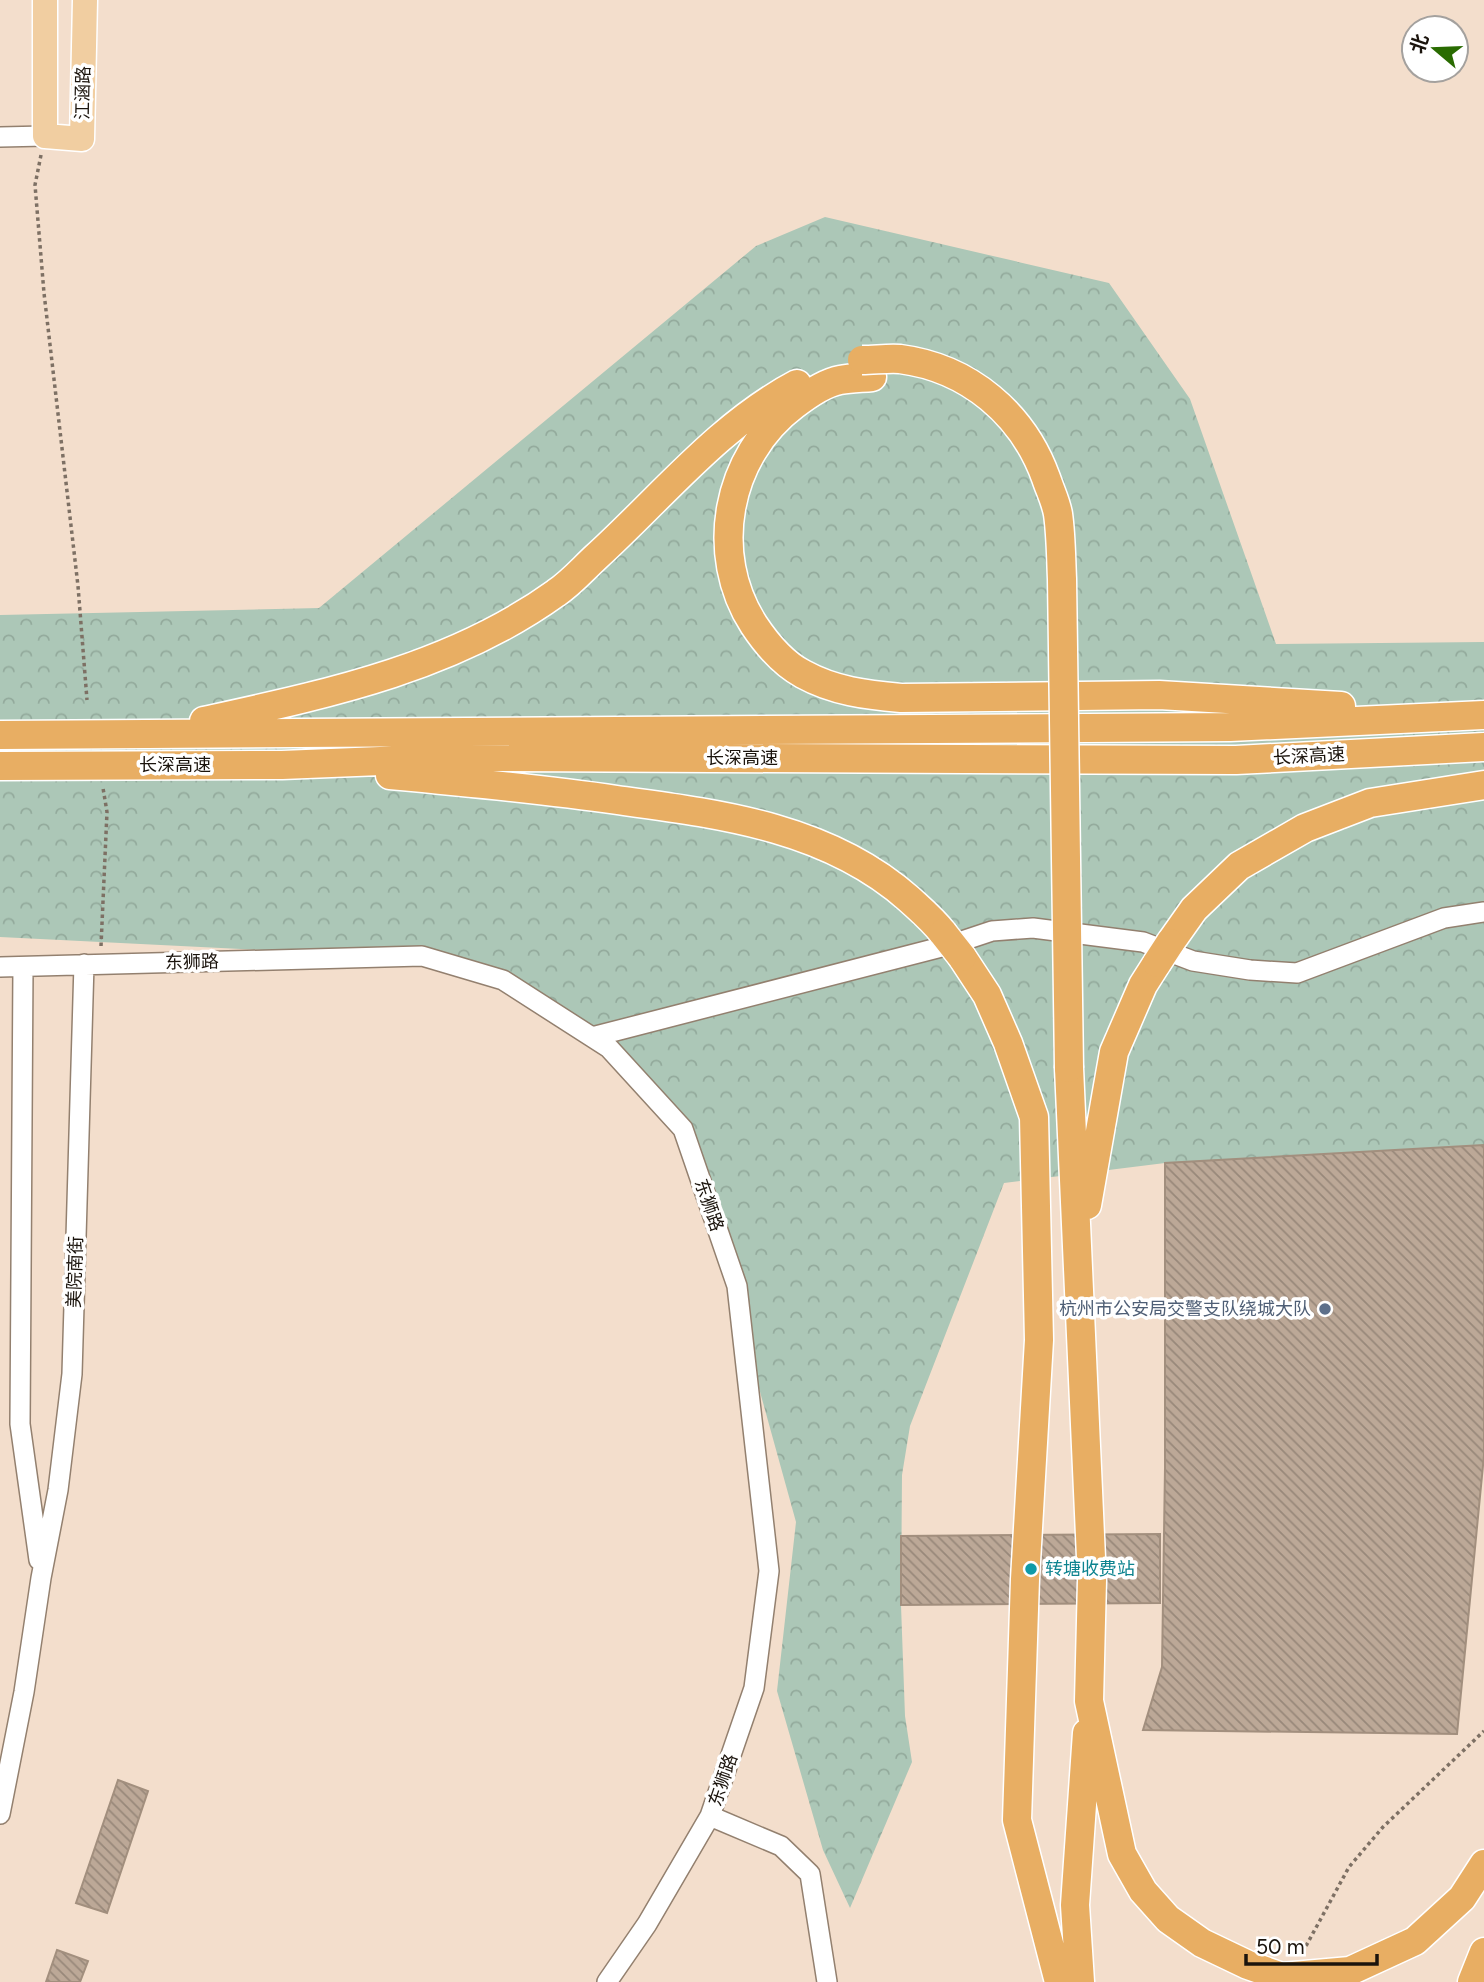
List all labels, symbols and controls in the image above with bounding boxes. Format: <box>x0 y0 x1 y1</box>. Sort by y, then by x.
north arrow <box>1400 14 1470 84</box>
text: 北 <box>1405 31 1433 56</box>
street label: 江涵路 <box>72 66 94 120</box>
street label: 长深高速 <box>1272 743 1346 769</box>
street label: 长深高速 <box>706 747 778 769</box>
street label: 长深高速 <box>139 754 211 776</box>
street label: 东狮路 <box>165 951 219 973</box>
street label: 东狮路 <box>690 1176 728 1234</box>
street label: 美院南街 <box>63 1236 87 1308</box>
place label: 杭州市公安局交警支队绕城大队 <box>1059 1298 1311 1320</box>
marker: 杭州市公安局交警支队绕城大队 <box>1317 1301 1333 1317</box>
place label: 转塘收费站 <box>1045 1558 1135 1580</box>
marker: 转塘收费站 <box>1023 1561 1039 1577</box>
street label: 东狮路 <box>704 1751 742 1809</box>
scale bar <box>1246 1923 1377 1967</box>
text: 50 m <box>1256 1934 1305 1959</box>

